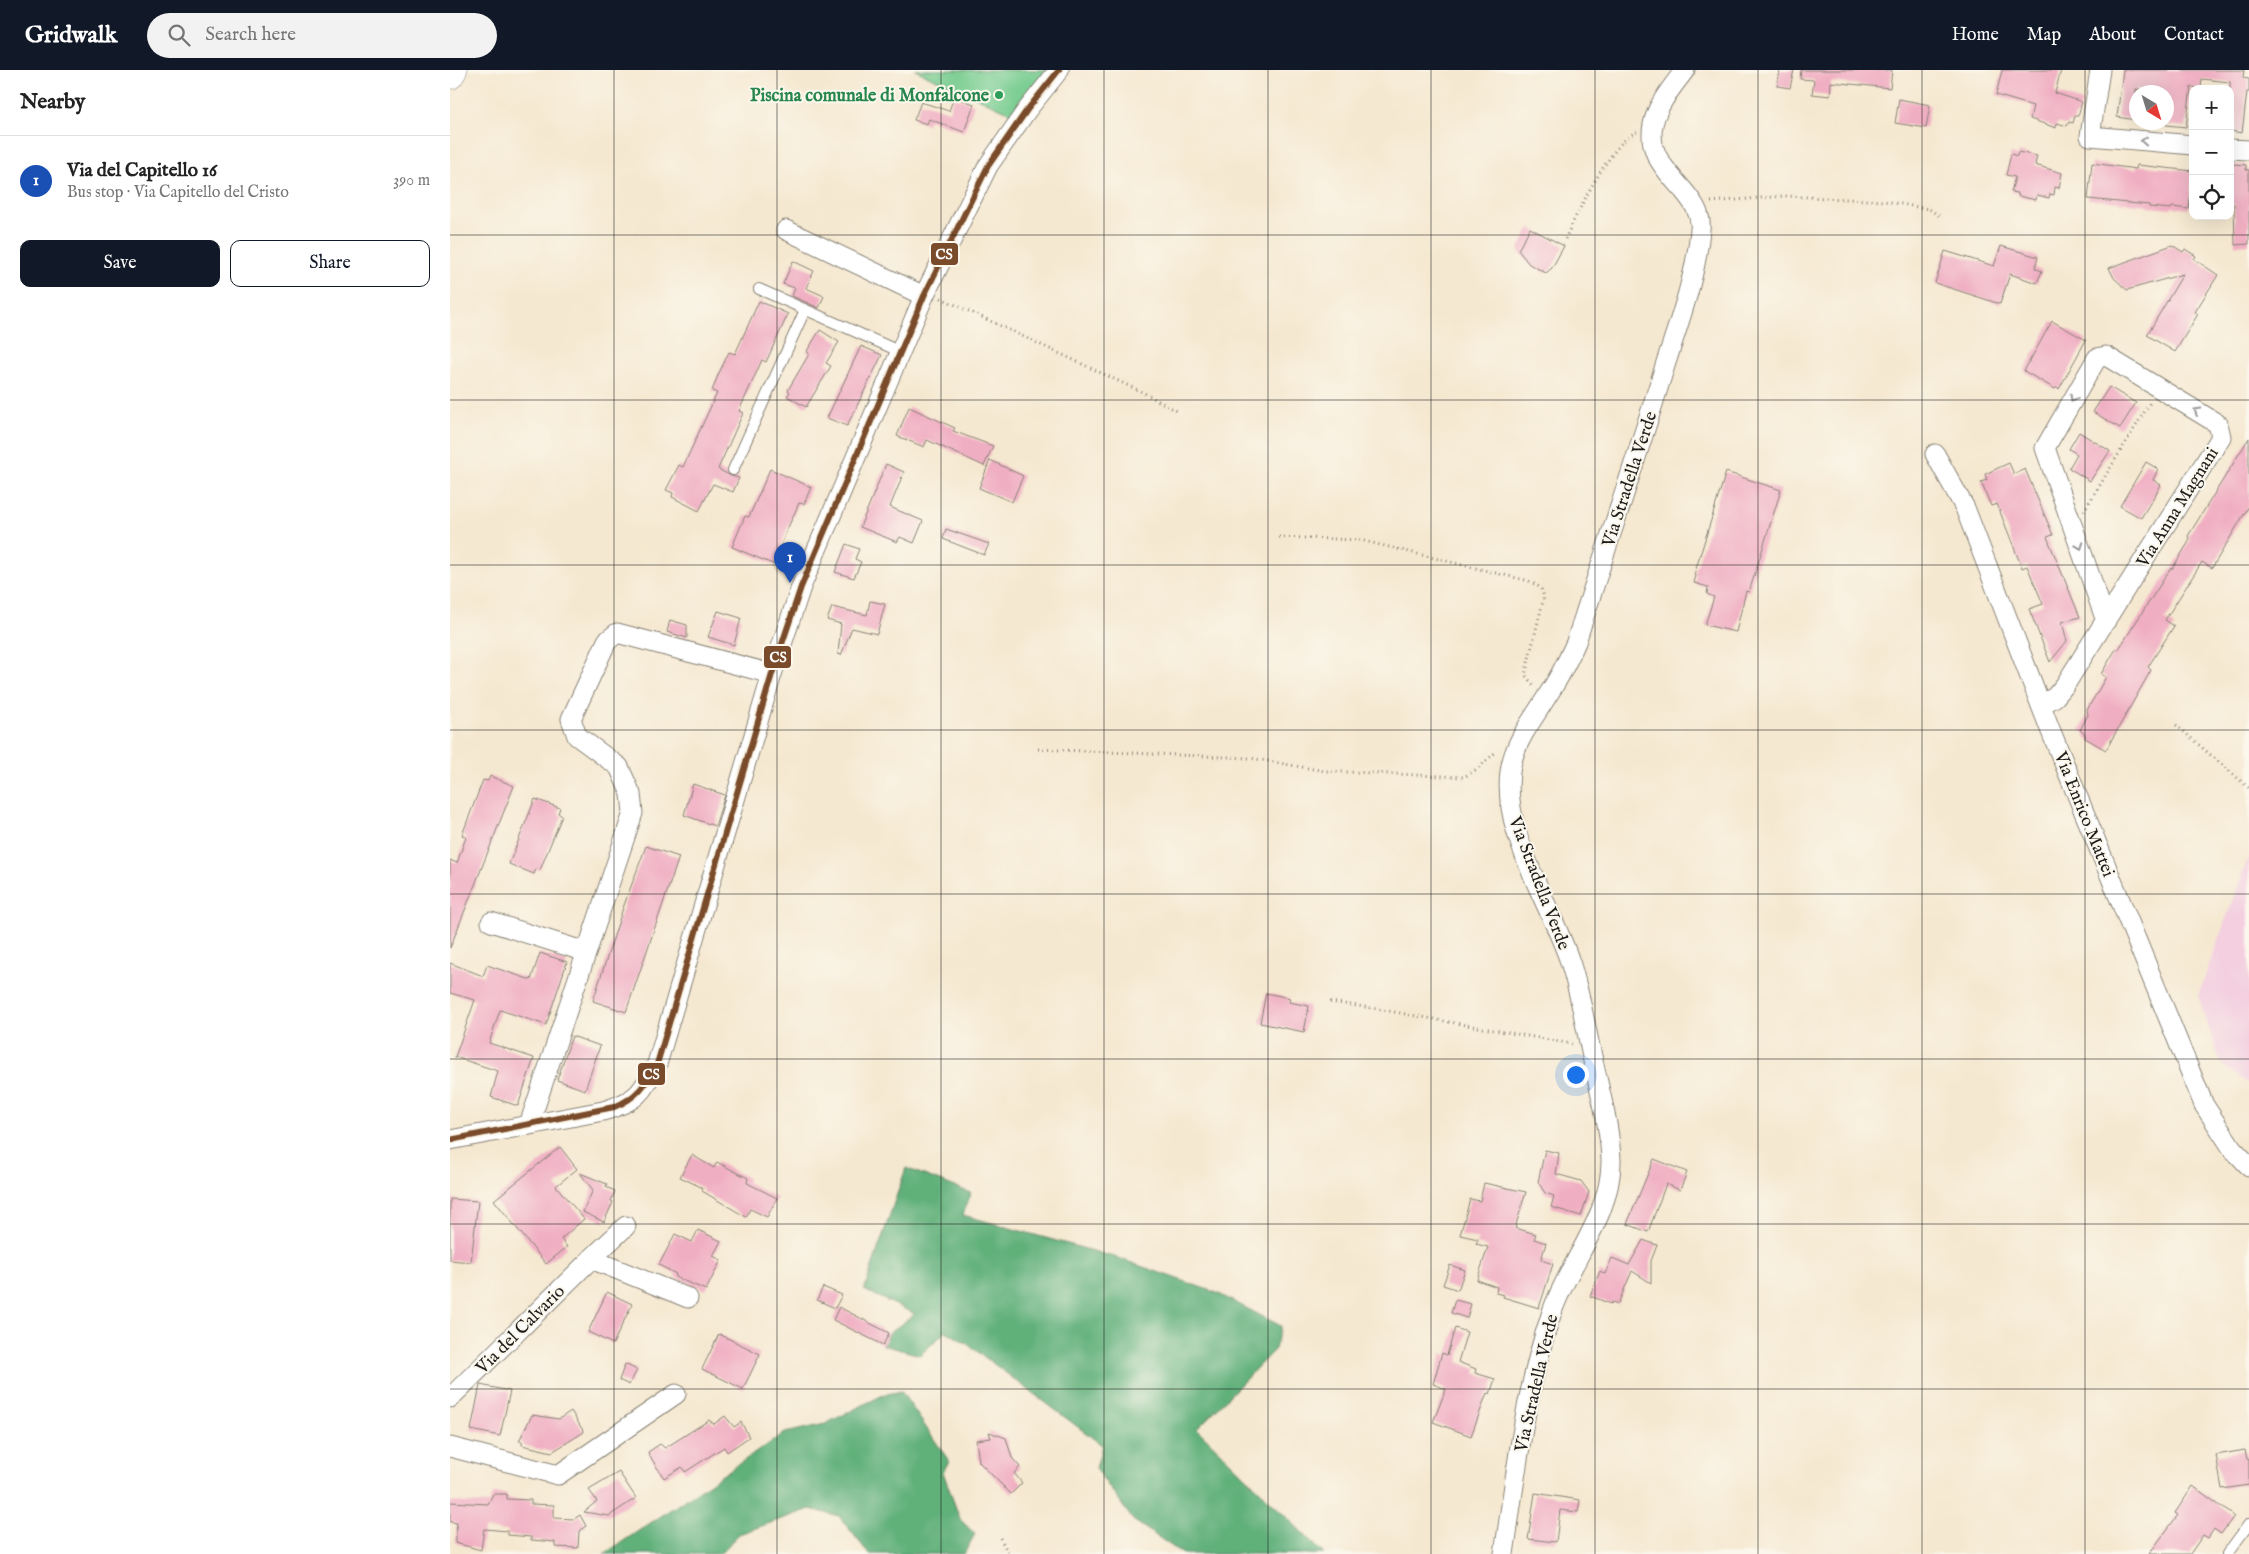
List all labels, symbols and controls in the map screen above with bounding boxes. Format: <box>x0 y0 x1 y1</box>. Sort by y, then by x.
search box <box>147 13 497 58</box>
text: Gridwalk <box>25 20 117 51</box>
icon: search <box>165 21 193 49</box>
text: Search here <box>205 23 296 47</box>
text: Home <box>1952 24 1999 47</box>
text: Map <box>2027 24 2061 47</box>
text: About <box>2089 24 2136 47</box>
text: Contact <box>2164 24 2224 47</box>
place label: Piscina comunale di Monfalcone <box>750 85 990 108</box>
north arrow <box>2129 85 2174 130</box>
map controls <box>2189 85 2234 220</box>
button: + <box>2189 85 2234 130</box>
text: Nearby <box>20 89 85 116</box>
marker: Piscina comunale di Monfalcone <box>993 89 1005 101</box>
button: − <box>2189 130 2234 175</box>
one-way arrow <box>2140 135 2148 146</box>
text: Via del Capitello 16 <box>67 159 217 183</box>
text: 1 <box>33 171 39 191</box>
text: 390 m <box>393 171 430 191</box>
button: locate <box>2189 175 2234 220</box>
text: Bus stop · Via Capitello del Cristo <box>67 183 289 203</box>
button: Save <box>20 240 220 287</box>
button: Share <box>230 240 430 287</box>
line badge: CS <box>930 242 959 266</box>
text: CS <box>935 246 953 264</box>
one-way arrow <box>2070 392 2080 401</box>
one-way arrow <box>2194 408 2203 418</box>
street label: Via Stradella Verde <box>1597 409 1663 551</box>
street label: Via Anna Magnani <box>2132 443 2225 573</box>
one-way arrow <box>2074 541 2084 550</box>
pin: 1 <box>774 542 806 583</box>
line badge: CS <box>763 645 792 669</box>
text: CS <box>769 649 787 667</box>
street label: Via Enrico Mattei <box>2048 748 2119 881</box>
street label: Via Stradella Verde <box>1502 813 1575 954</box>
line badge: CS <box>637 1062 666 1086</box>
your location <box>1563 1062 1589 1088</box>
text: CS <box>642 1066 660 1084</box>
street label: Via del Calvario <box>471 1280 571 1380</box>
street label: Via Stradella Verde <box>1510 1312 1565 1456</box>

